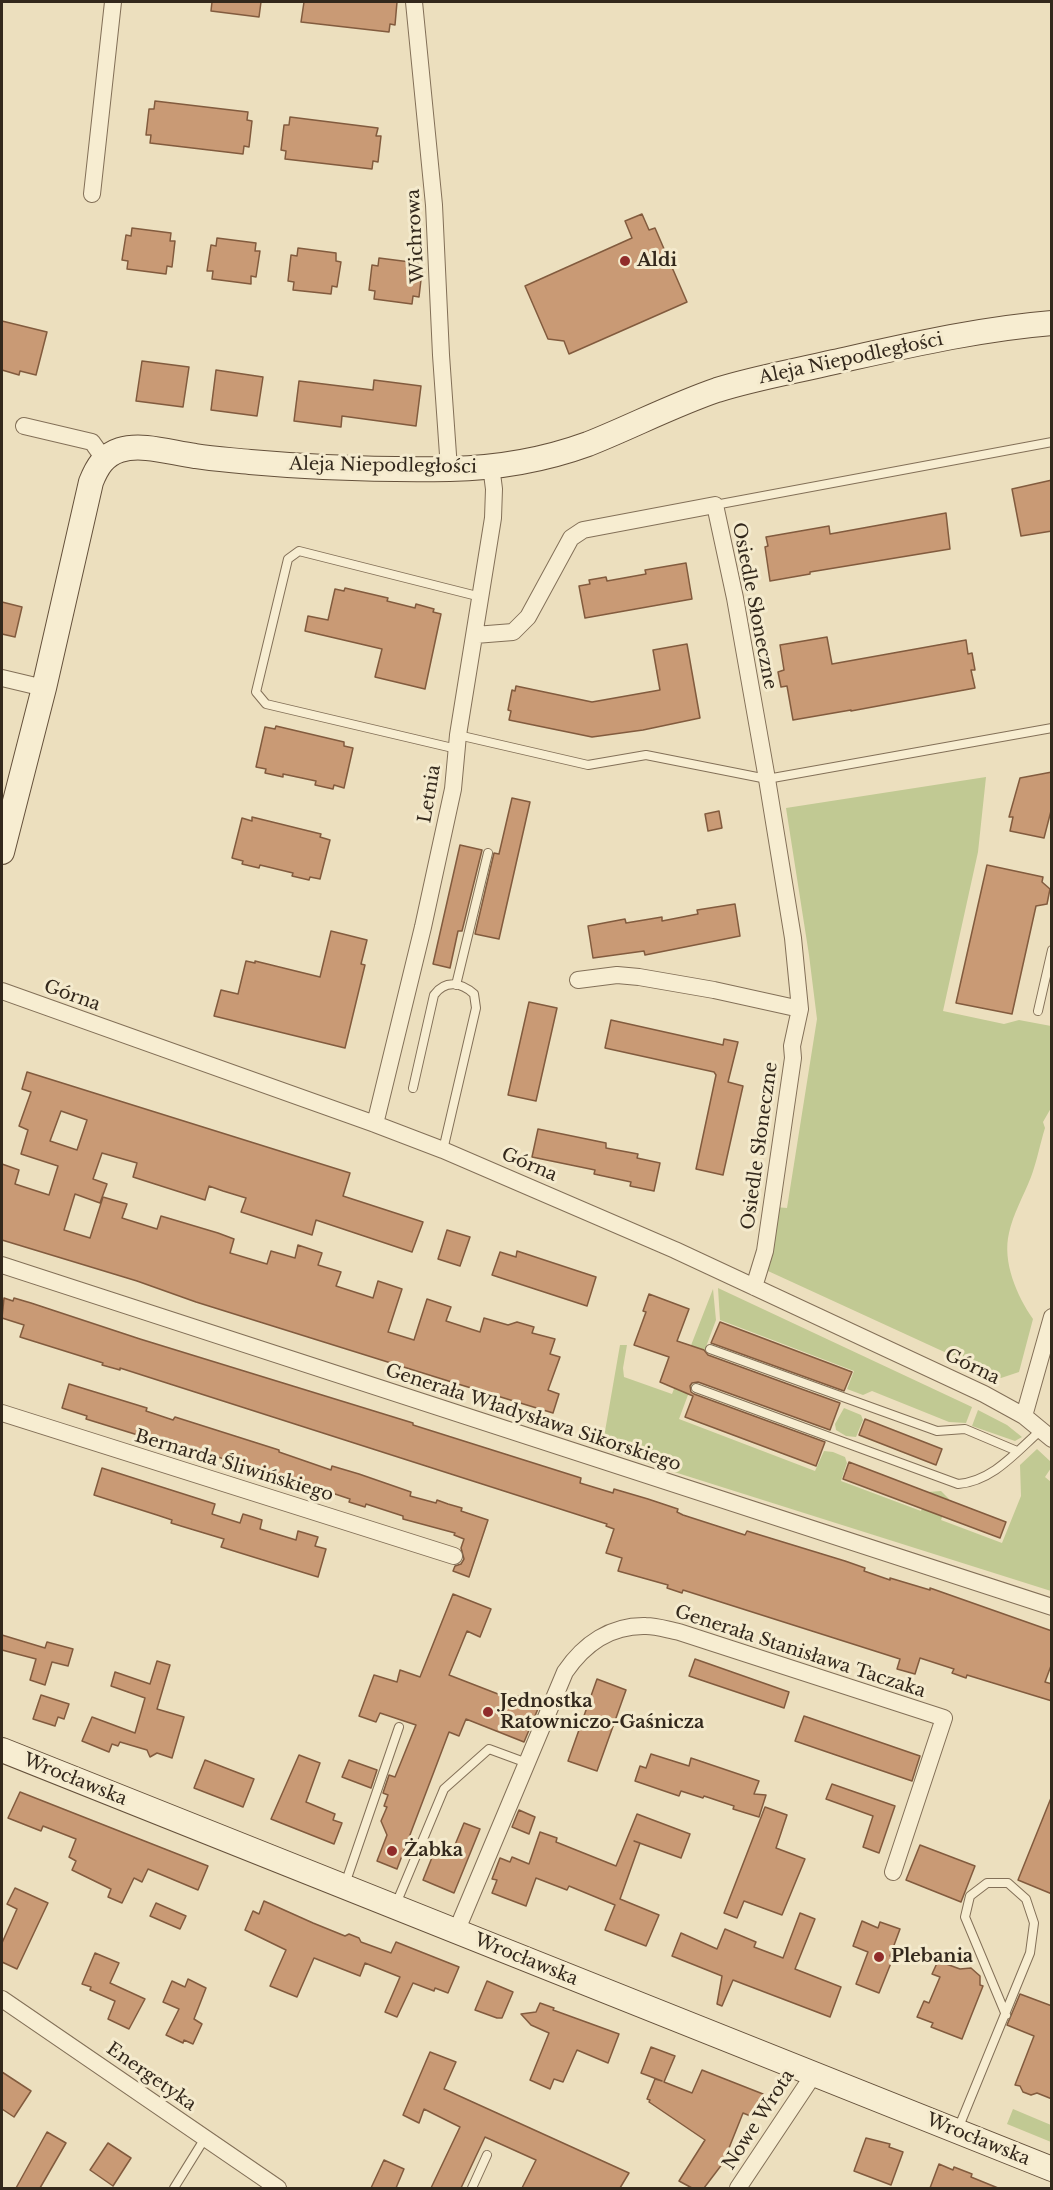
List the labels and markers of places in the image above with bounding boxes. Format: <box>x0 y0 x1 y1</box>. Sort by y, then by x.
place label: Aldi <box>637 250 677 272</box>
marker: Aldi <box>618 254 632 268</box>
place label: Jednostka Ratowniczo-Gaśnicza <box>500 1691 704 1734</box>
marker: Jednostka Ratowniczo-Gaśnicza <box>481 1705 495 1719</box>
place label: Żabka <box>404 1840 463 1862</box>
marker: Żabka <box>385 1844 399 1858</box>
place label: Plebania <box>891 1946 973 1968</box>
marker: Plebania <box>872 1950 886 1964</box>

